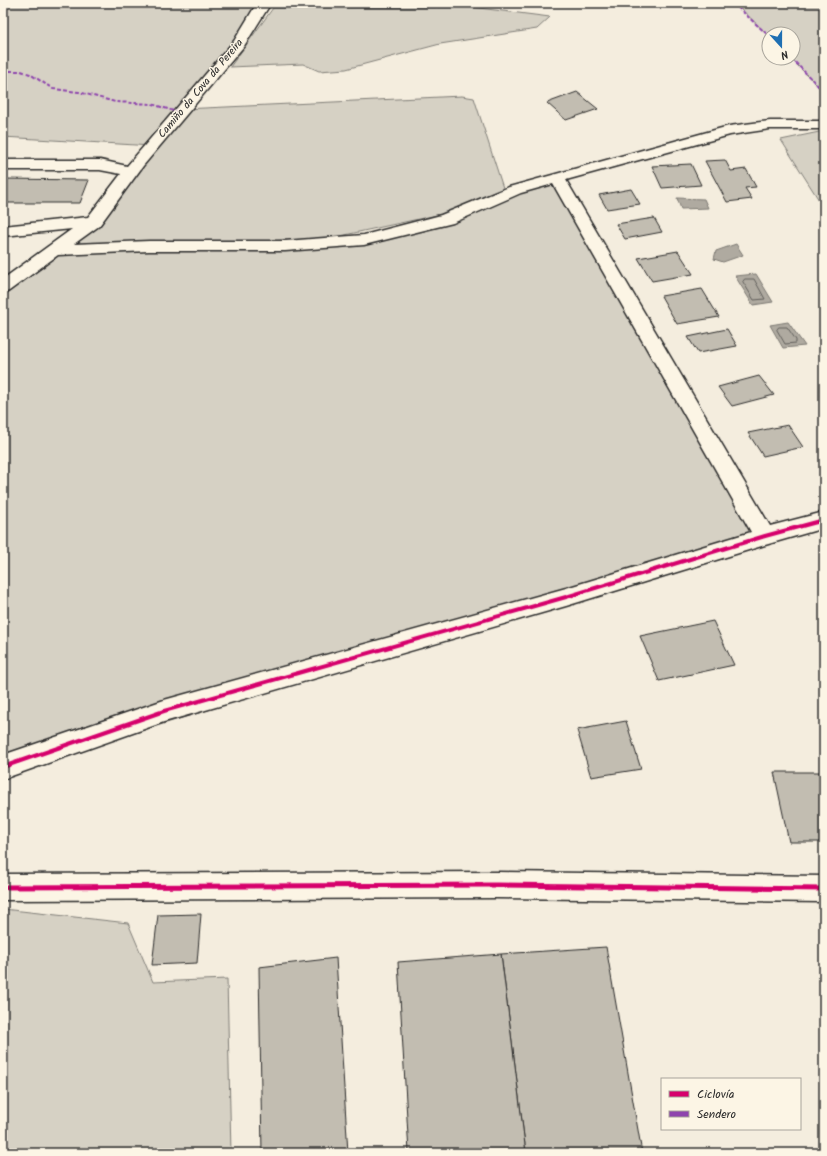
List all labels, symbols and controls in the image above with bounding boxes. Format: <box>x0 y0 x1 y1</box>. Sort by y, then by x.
north arrow <box>761 26 801 66</box>
street label: Camiño da Cova da Pereira <box>154 35 248 142</box>
text: N <box>778 45 791 64</box>
legend <box>661 1078 801 1130</box>
text: Ciclovía <box>697 1085 735 1104</box>
text: Sendero <box>697 1105 736 1124</box>

